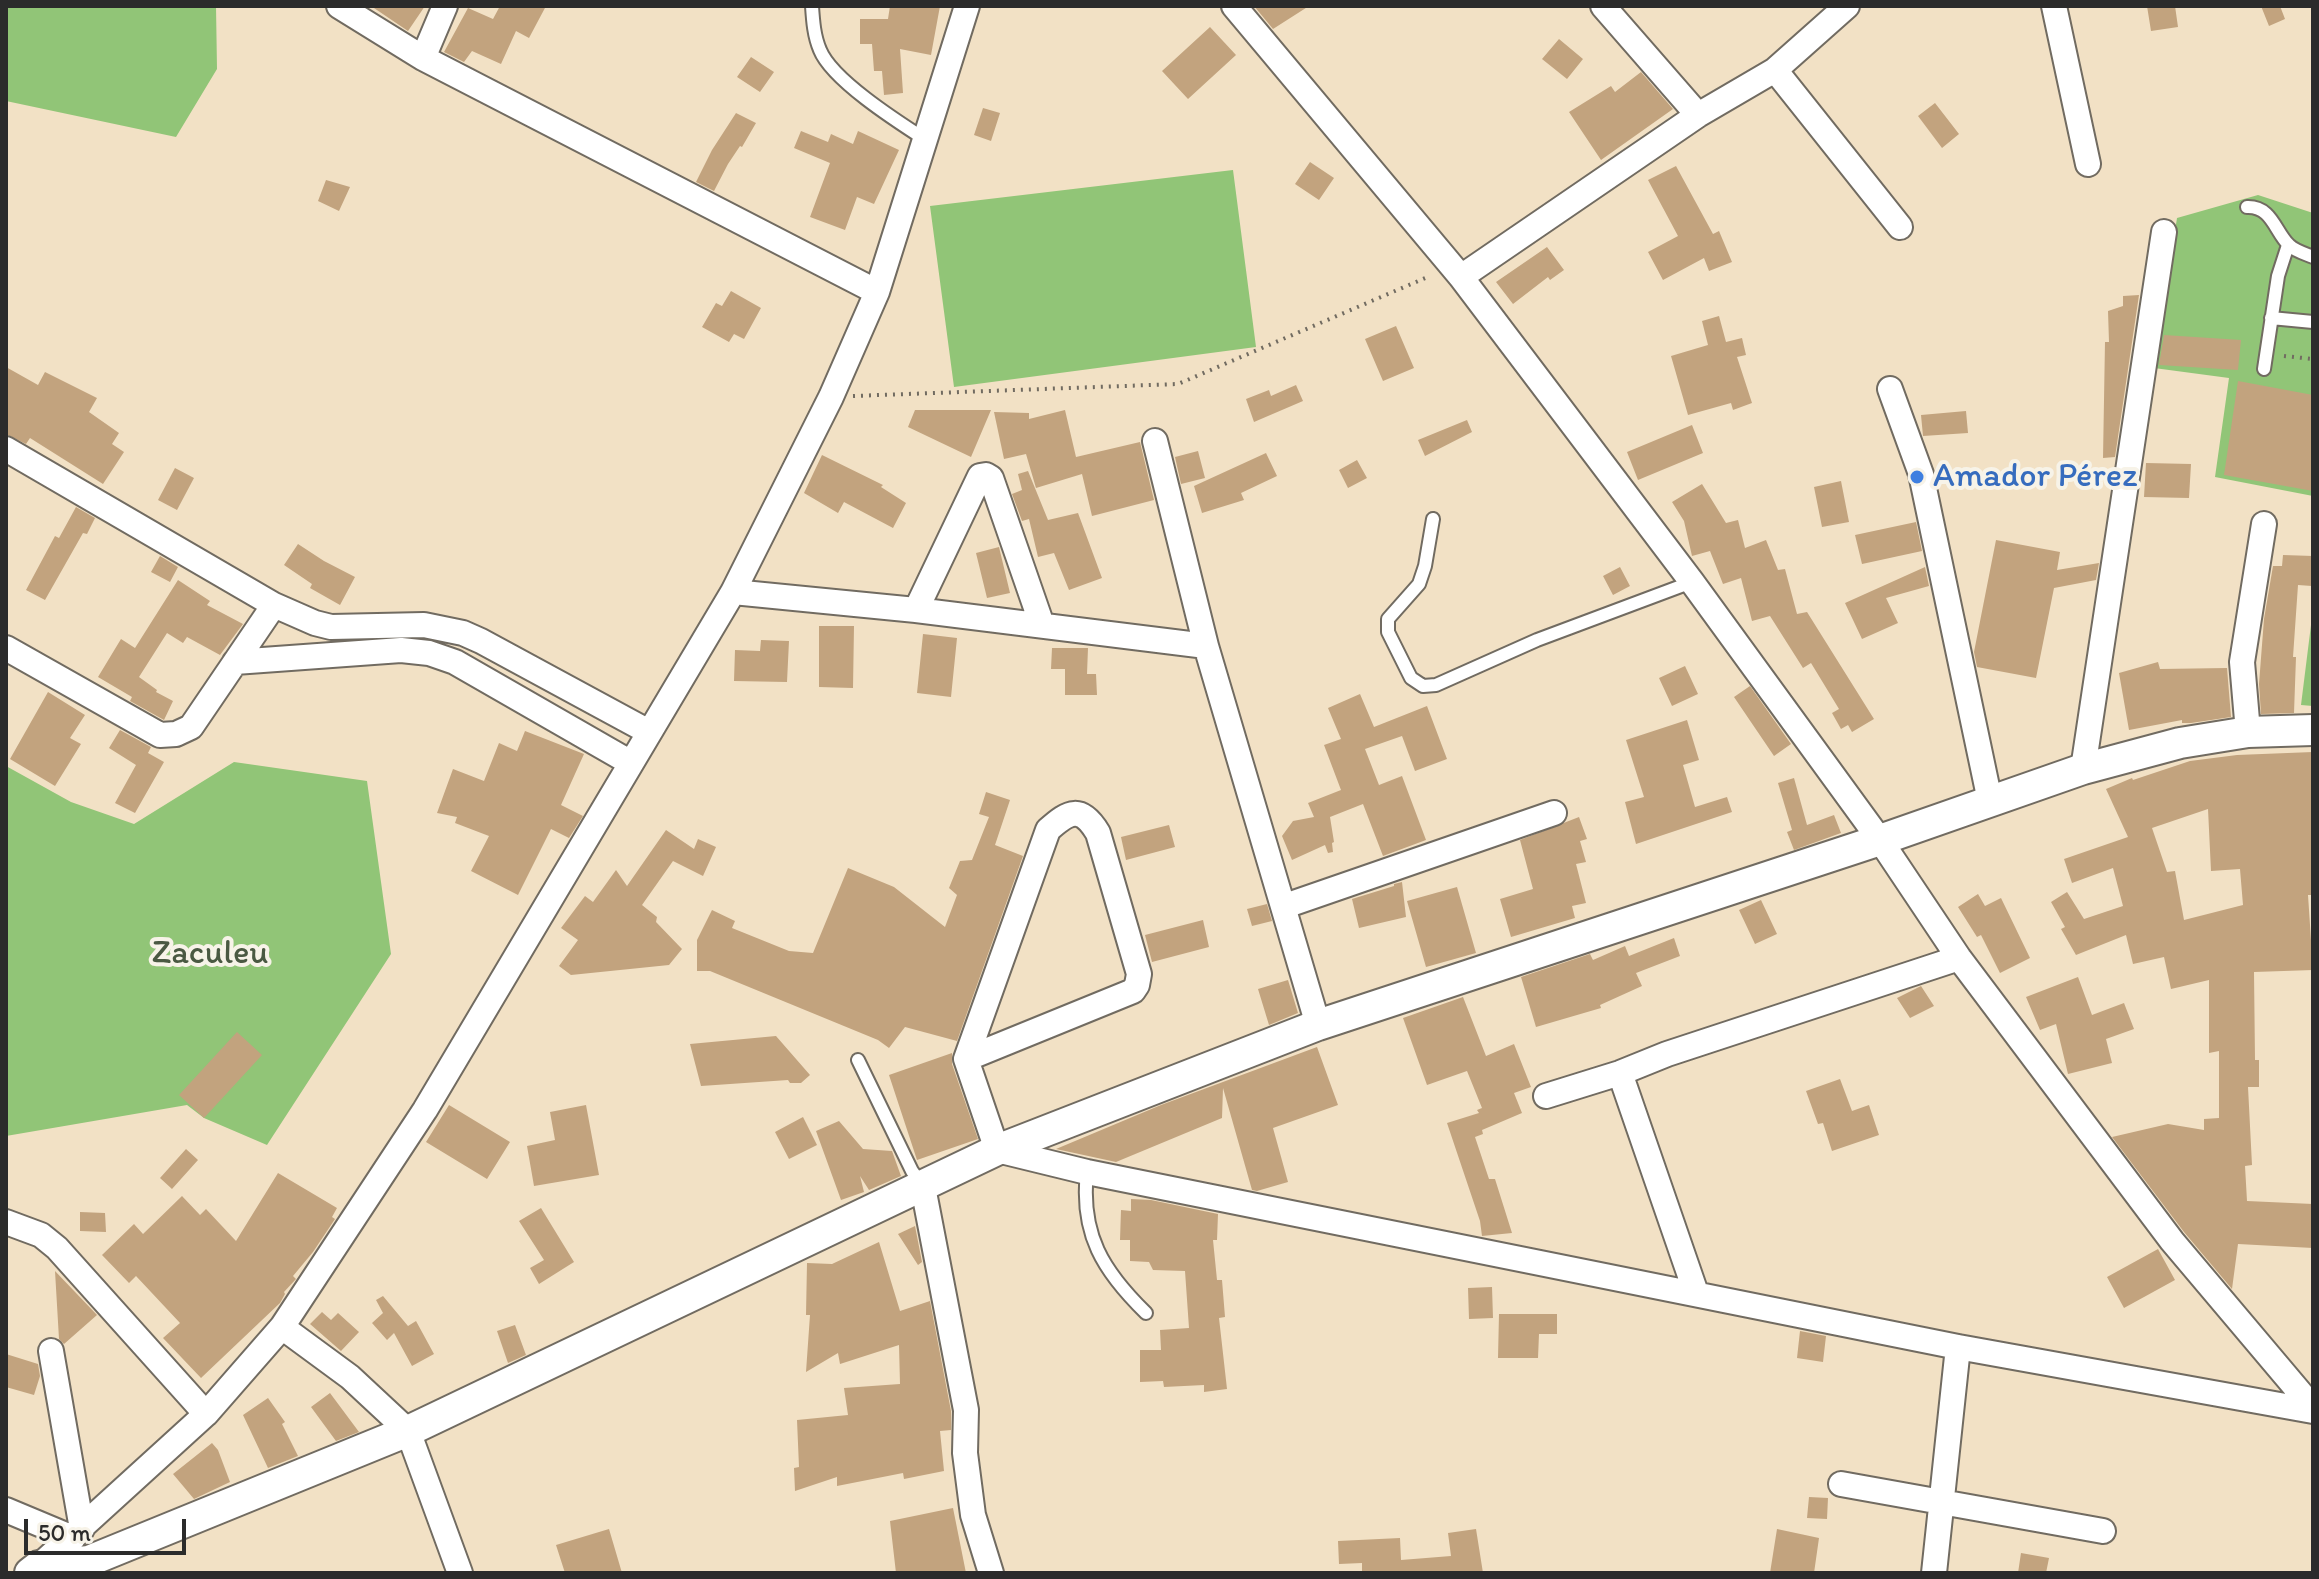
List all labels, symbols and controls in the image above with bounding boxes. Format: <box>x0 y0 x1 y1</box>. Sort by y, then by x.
place label: Amador Pérez <box>1933 457 2137 497</box>
marker: Amador Pérez <box>1908 468 1926 486</box>
park label: Zaculeu <box>152 934 268 974</box>
scale bar <box>28 1503 190 1553</box>
text: 50 m <box>38 1518 91 1547</box>

